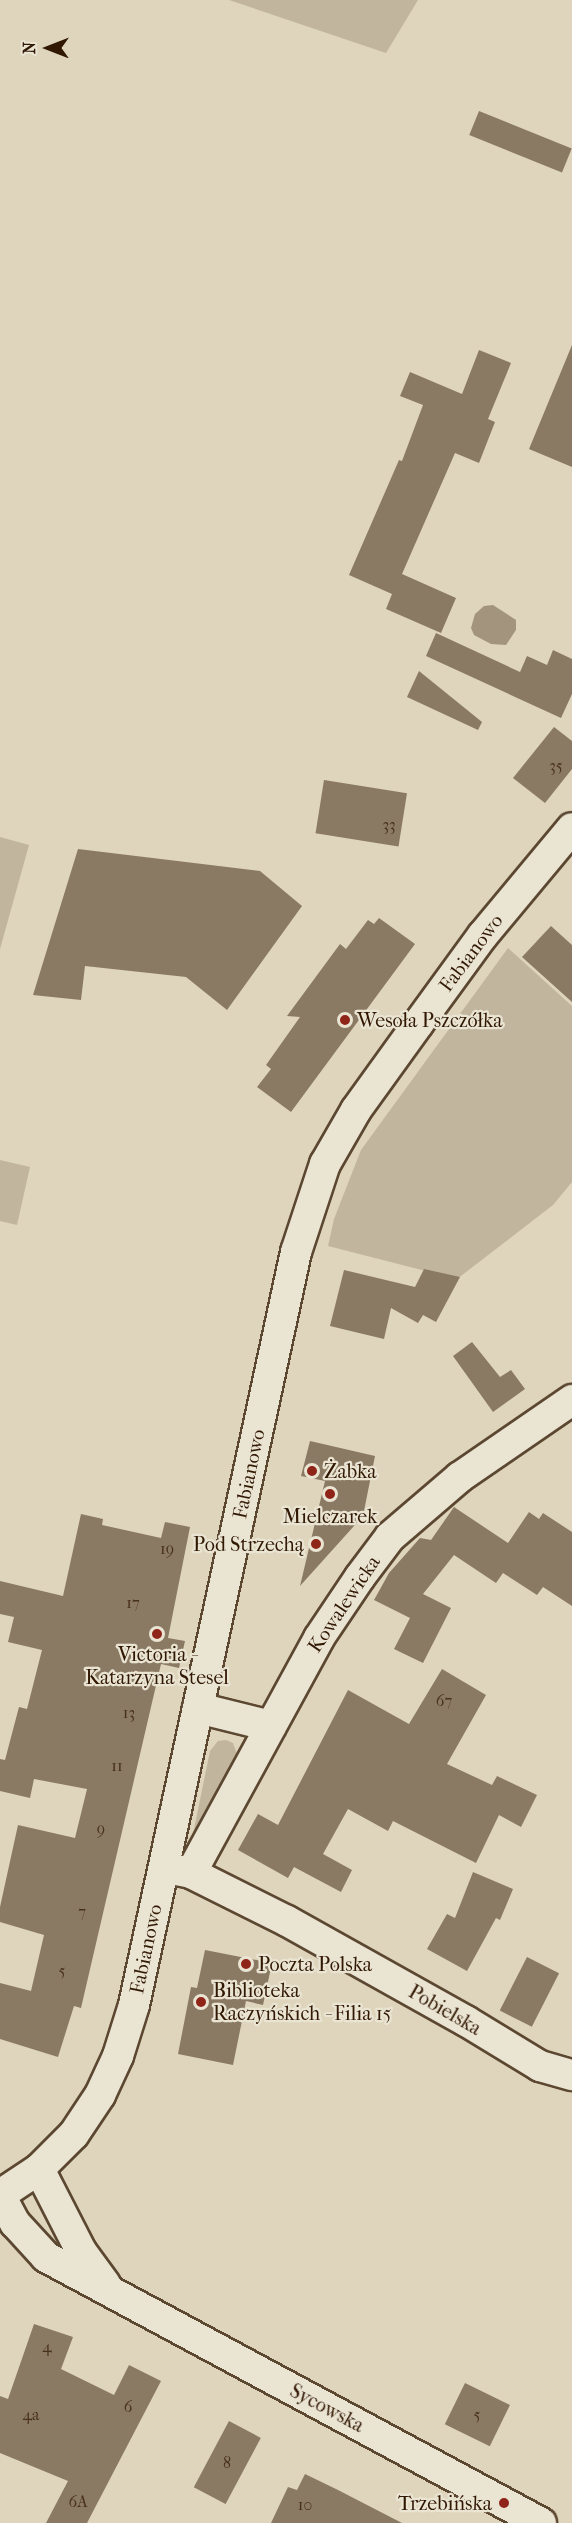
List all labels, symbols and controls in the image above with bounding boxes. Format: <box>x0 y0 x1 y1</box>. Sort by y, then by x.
north arrow <box>18 18 78 78</box>
text: N <box>20 42 39 54</box>
house number: 35 <box>549 756 563 776</box>
house number: 33 <box>382 815 396 835</box>
street label: Fabianowo <box>434 909 508 997</box>
place label: Wesoła Pszczółka <box>357 1008 503 1032</box>
marker: Wesoła Pszczółka <box>338 1013 352 1027</box>
street label: Fabianowo <box>228 1427 270 1521</box>
place label: Żabka <box>324 1459 377 1483</box>
marker: Żabka <box>305 1464 319 1478</box>
marker: Mielczarek <box>323 1487 337 1501</box>
place label: Mielczarek <box>283 1504 377 1528</box>
place label: Pod Strzechą <box>193 1532 304 1556</box>
marker: Pod Strzechą <box>309 1537 323 1551</box>
house number: 19 <box>160 1539 174 1559</box>
street label: Kowalewicka <box>303 1551 385 1657</box>
house number: 17 <box>126 1593 140 1613</box>
marker: Victoria - Katarzyna Stesel <box>150 1627 164 1641</box>
place label: Victoria - Katarzyna Stesel <box>85 1643 229 1690</box>
house number: 67 <box>436 1691 452 1711</box>
house number: 13 <box>123 1703 135 1723</box>
house number: 11 <box>111 1756 123 1776</box>
house number: 9 <box>97 1819 105 1839</box>
house number: 7 <box>78 1902 86 1922</box>
street label: Fabianowo <box>125 1902 167 1996</box>
place label: Poczta Polska <box>258 1952 372 1976</box>
marker: Poczta Polska <box>239 1957 253 1971</box>
house number: 5 <box>59 1961 65 1981</box>
place label: Biblioteka Raczyńskich - Filia 15 <box>213 1978 391 2025</box>
street label: Pobielska <box>404 1980 486 2040</box>
marker: Biblioteka Raczyńskich - Filia 15 <box>194 1995 208 2009</box>
house number: 4 <box>42 2337 52 2357</box>
street label: Sycowska <box>286 2378 368 2438</box>
house number: 6 <box>124 2397 132 2417</box>
house number: 4a <box>23 2405 39 2425</box>
house number: 5 <box>474 2405 480 2425</box>
house number: 8 <box>223 2453 231 2473</box>
place label: Trzebińska <box>398 2491 492 2515</box>
house number: 6A <box>68 2492 88 2512</box>
house number: 10 <box>298 2495 312 2515</box>
marker: Trzebińska <box>497 2496 511 2510</box>

